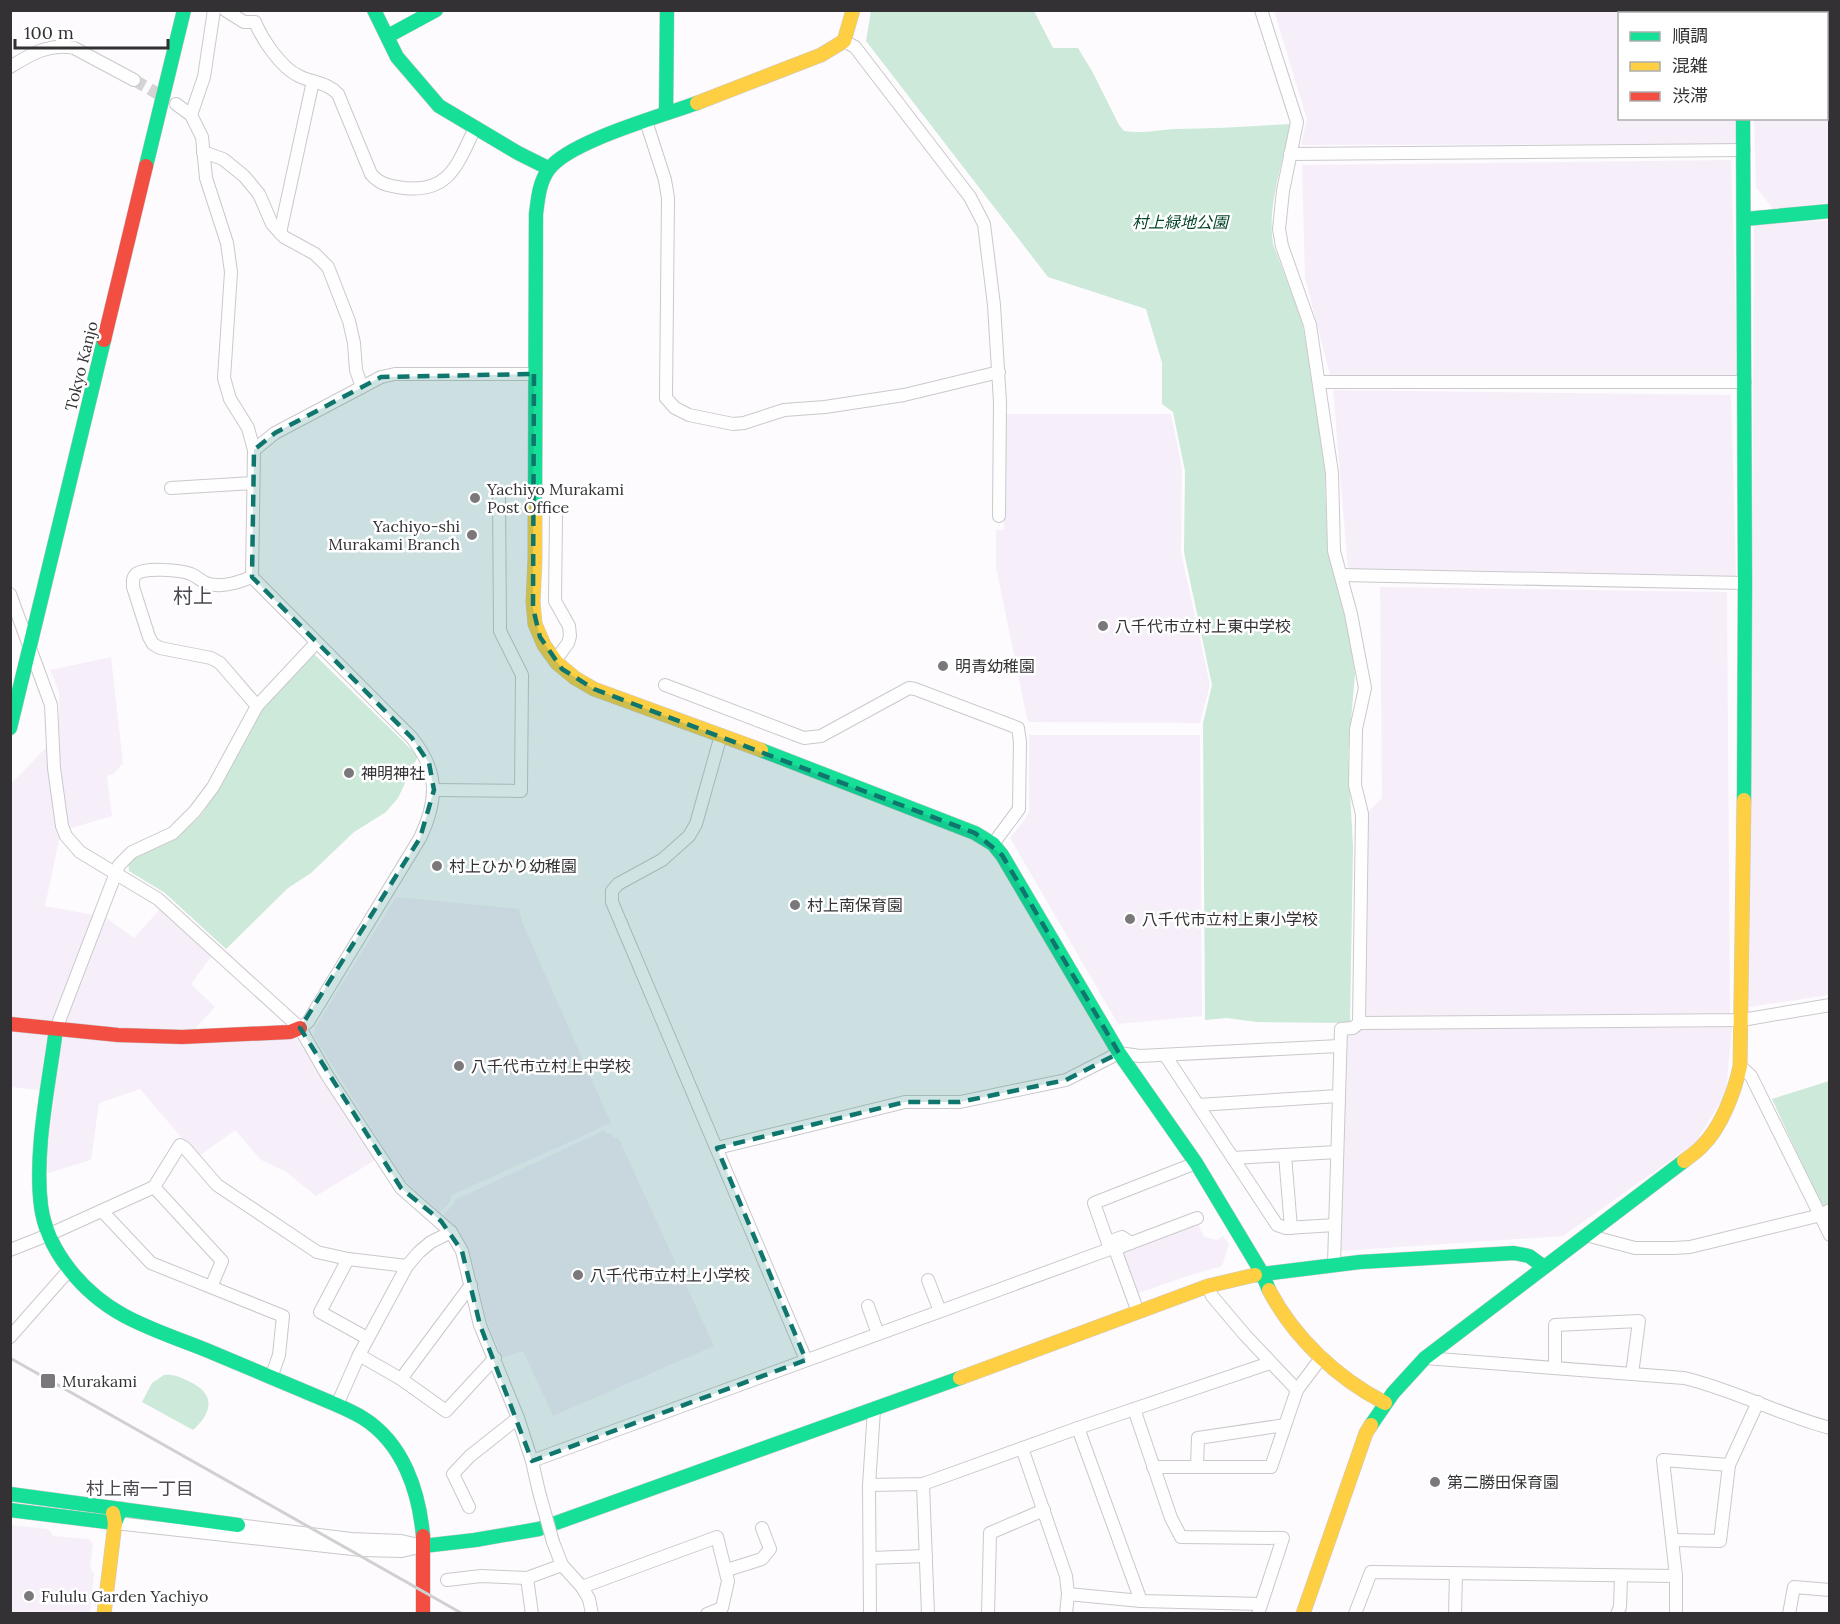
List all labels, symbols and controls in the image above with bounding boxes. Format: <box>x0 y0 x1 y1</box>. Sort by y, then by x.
scale bar <box>15 12 168 50</box>
legend <box>1618 12 1828 120</box>
text: 100 m <box>24 21 74 44</box>
text: 順調 <box>1672 24 1708 47</box>
text: 混雑 <box>1672 54 1708 77</box>
text: 渋滞 <box>1672 84 1708 107</box>
park label: 村上緑地公園 <box>1132 212 1230 232</box>
street label: Tokyo Kanjo <box>60 319 102 413</box>
place label: Yachiyo Murakami Post Office <box>486 479 624 517</box>
marker: Yachiyo Murakami Post Office <box>468 491 482 505</box>
place label: Yachiyo-shi Murakami Branch <box>328 516 460 554</box>
marker: Yachiyo-shi Murakami Branch <box>465 528 479 542</box>
district label: 村上 <box>173 583 213 608</box>
place label: 八千代市立村上東中学校 <box>1115 616 1291 636</box>
marker: 八千代市立村上東中学校 <box>1096 619 1110 633</box>
place label: 明青幼稚園 <box>955 656 1035 676</box>
marker: 明青幼稚園 <box>936 659 950 673</box>
place label: 神明神社 <box>361 763 425 783</box>
marker: 神明神社 <box>342 766 356 780</box>
place label: 村上ひかり幼稚園 <box>449 856 577 876</box>
marker: 村上ひかり幼稚園 <box>430 859 444 873</box>
place label: 村上南保育園 <box>807 895 903 915</box>
marker: 村上南保育園 <box>788 898 802 912</box>
place label: 八千代市立村上東小学校 <box>1142 909 1318 929</box>
marker: 八千代市立村上東小学校 <box>1123 912 1137 926</box>
place label: 八千代市立村上中学校 <box>471 1056 631 1076</box>
marker: 八千代市立村上中学校 <box>452 1059 466 1073</box>
place label: 八千代市立村上小学校 <box>590 1265 750 1285</box>
marker: 八千代市立村上小学校 <box>571 1268 585 1282</box>
place label: Murakami <box>62 1371 137 1391</box>
marker: Murakami <box>39 1372 57 1390</box>
place label: 第二勝田保育園 <box>1447 1472 1559 1492</box>
marker: 第二勝田保育園 <box>1428 1475 1442 1489</box>
district label: 村上南一丁目 <box>86 1477 194 1500</box>
place label: Fululu Garden Yachiyo <box>41 1586 208 1606</box>
marker: Fululu Garden Yachiyo <box>22 1589 36 1603</box>

